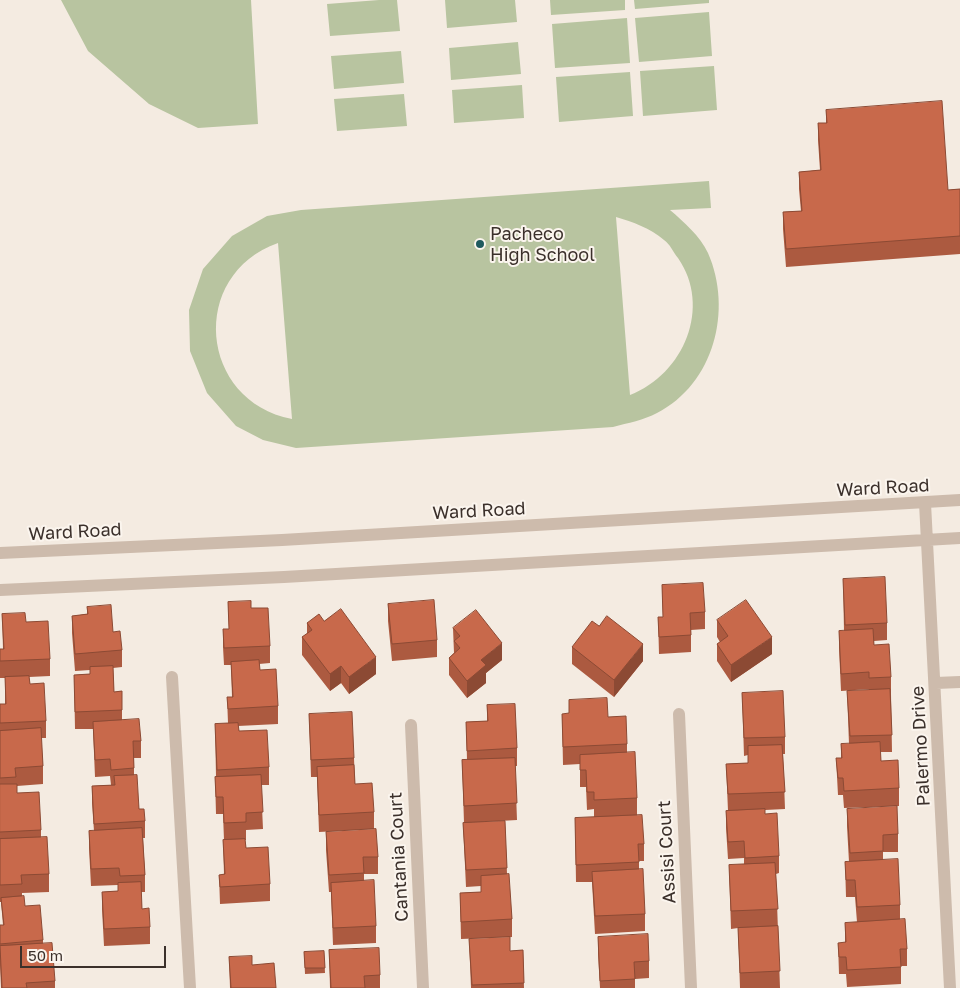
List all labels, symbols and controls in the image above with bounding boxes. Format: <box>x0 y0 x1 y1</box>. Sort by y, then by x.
place label: Pacheco High School <box>490 223 595 266</box>
marker: Pacheco High School <box>474 238 486 250</box>
street label: Ward Road <box>836 475 930 501</box>
street label: Ward Road <box>432 498 526 524</box>
street label: Ward Road <box>28 519 122 545</box>
street label: Palermo Drive <box>907 685 935 807</box>
street label: Cantania Court <box>385 792 413 922</box>
street label: Assisi Court <box>654 800 680 904</box>
scale bar <box>22 936 169 968</box>
text: 50 m <box>28 946 63 964</box>

